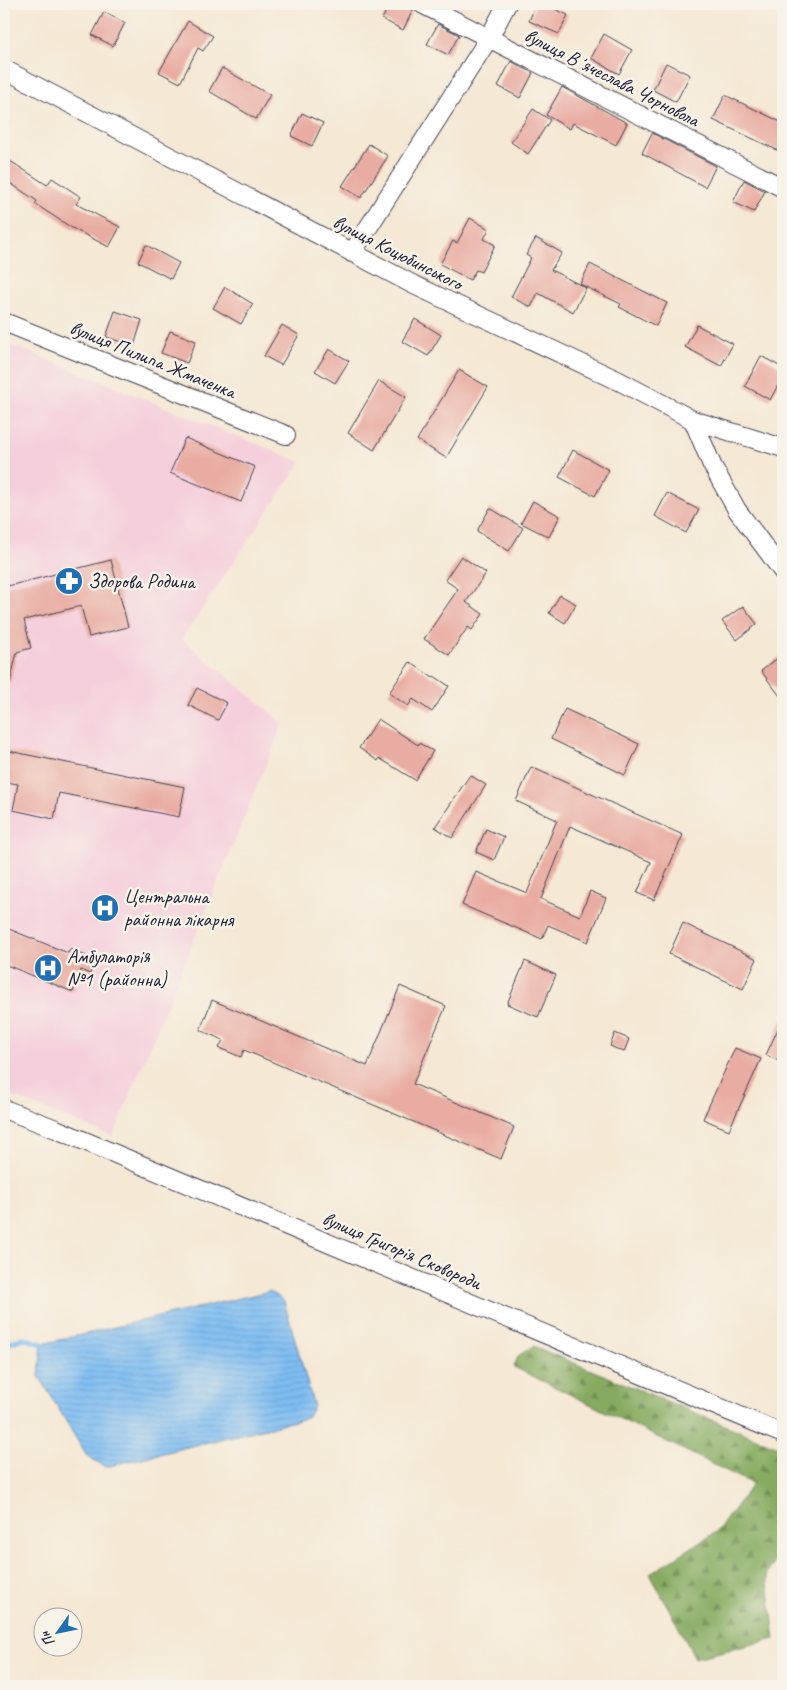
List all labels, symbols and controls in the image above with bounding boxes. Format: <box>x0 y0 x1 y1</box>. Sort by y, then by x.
street label: вулиця Вʼячеслава Чорновола <box>520 23 705 133</box>
street label: вулиця Коцюбинського <box>329 209 468 297</box>
street label: вулиця Пилипа Жмаченка <box>66 315 241 405</box>
pharmacy icon: Здорова Родина <box>54 566 84 596</box>
place label: Здорова Родина <box>88 569 196 594</box>
place label: Центральна районна лікарня <box>124 884 235 932</box>
hospital icon: Центральна районна лікарня <box>90 893 120 923</box>
place label: Амбулаторія №1 (районна) <box>67 944 168 992</box>
hospital icon: Амбулаторія №1 (районна) <box>33 953 63 983</box>
street label: вулиця Григорія Сковороди <box>319 1206 486 1296</box>
north arrow <box>32 1608 82 1658</box>
text: Пн <box>36 1627 59 1650</box>

